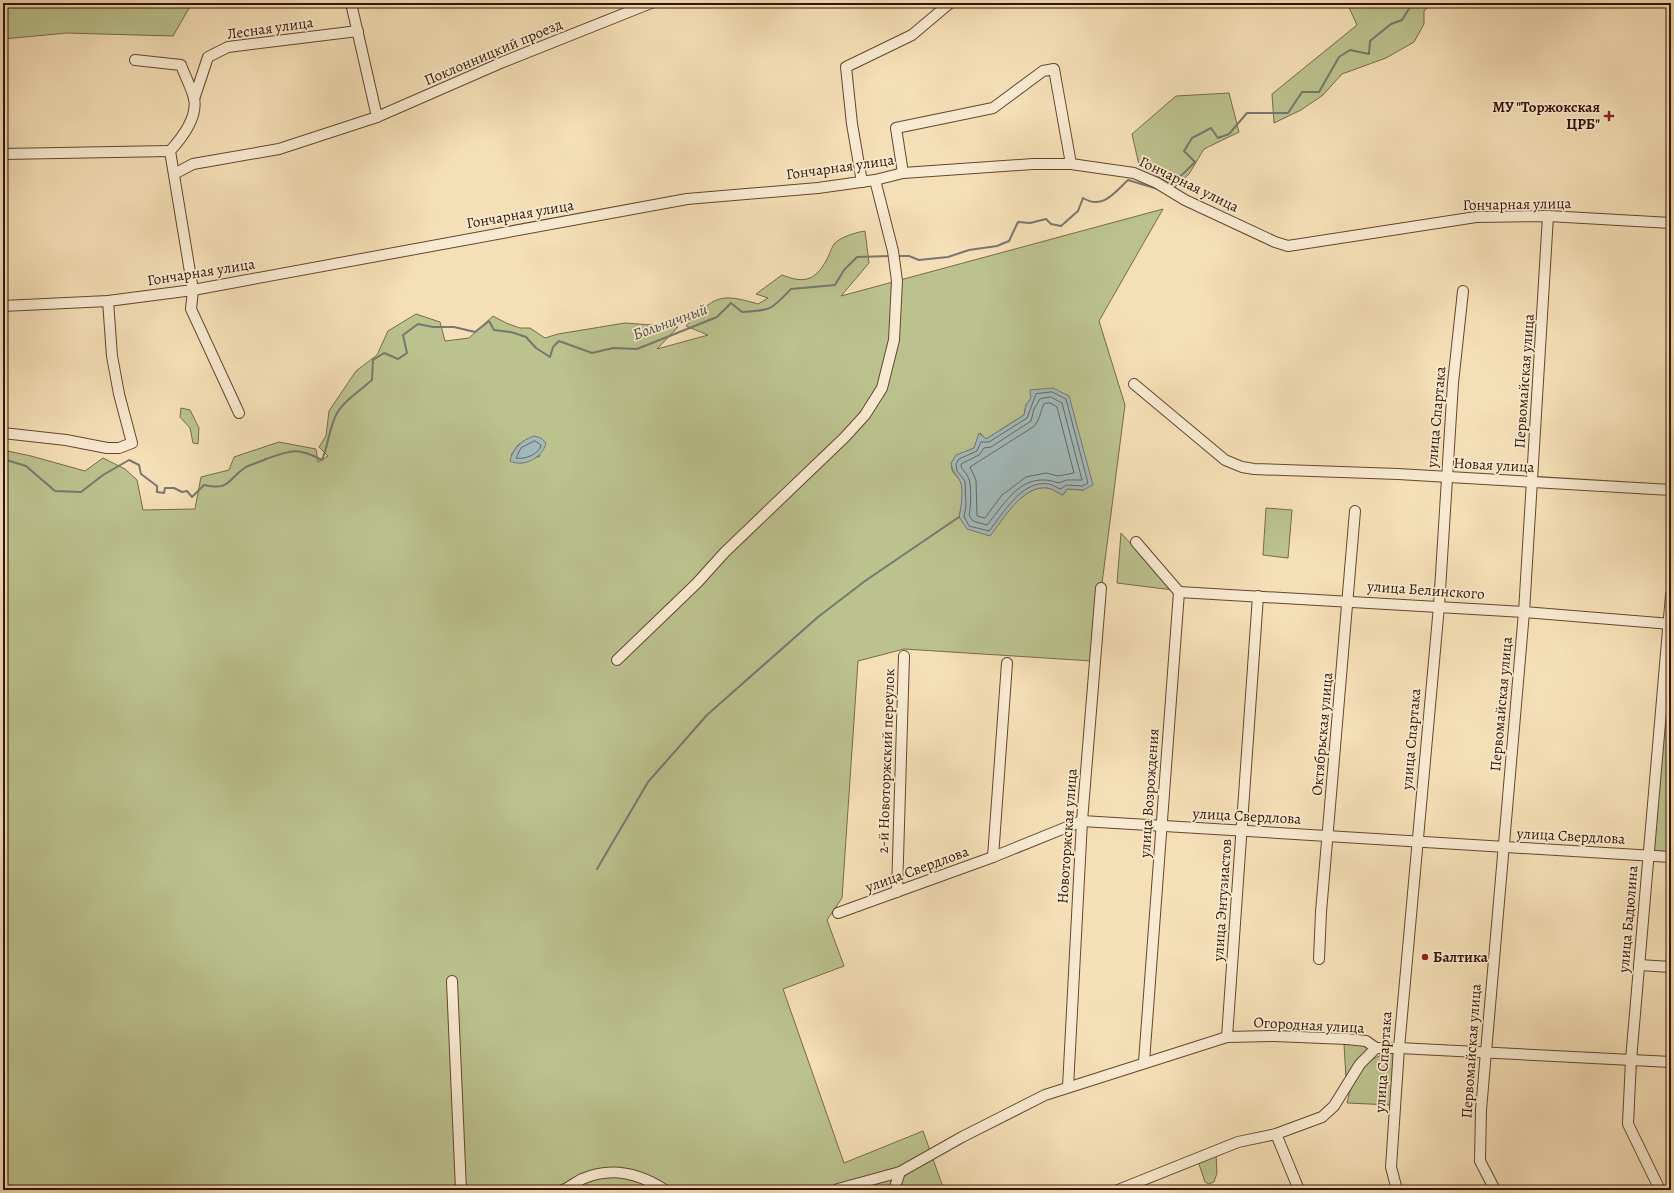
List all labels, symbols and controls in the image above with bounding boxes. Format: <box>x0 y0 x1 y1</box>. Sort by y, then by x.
street label: Лесная улица <box>226 12 315 44</box>
street label: Поклонницкий проезд <box>421 14 565 90</box>
place label: МУ "Торжокская ЦРБ" <box>1492 97 1600 134</box>
marker: МУ "Торжокская ЦРБ" <box>1603 110 1615 122</box>
street label: Гончарная улица <box>785 150 895 184</box>
street label: Гончарная улица <box>1136 151 1242 217</box>
street label: Гончарная улица <box>1462 193 1572 215</box>
street label: Гончарная улица <box>465 195 575 233</box>
street label: Гончарная улица <box>146 254 256 290</box>
water label: Больничный <box>629 298 711 346</box>
street label: Первомайская улица <box>1509 313 1539 449</box>
street label: улица Спартака <box>1422 365 1450 470</box>
street label: Новая улица <box>1453 453 1535 477</box>
street label: улица Белинского <box>1366 576 1485 604</box>
street label: Первомайская улица <box>1485 636 1517 772</box>
street label: 2-й Новоторжский переулок <box>873 668 899 854</box>
street label: Октябрьская улица <box>1307 671 1337 797</box>
street label: улица Спартака <box>1397 687 1425 792</box>
street label: улица Возрождения <box>1134 728 1163 859</box>
street label: Новоторжская улица <box>1052 768 1082 904</box>
street label: улица Свердлова <box>1191 803 1302 829</box>
street label: улица Свердлова <box>1515 823 1626 849</box>
street label: улица Энтузиастов <box>1208 838 1236 963</box>
street label: улица Свердлова <box>862 841 972 897</box>
street label: улица Бадюлина <box>1613 865 1643 974</box>
place label: Балтика <box>1433 947 1489 967</box>
marker: Балтика <box>1420 952 1430 962</box>
street label: Первомайская улица <box>1456 983 1486 1119</box>
street label: улица Спартака <box>1369 1011 1397 1114</box>
street label: Огородная улица <box>1253 1012 1365 1038</box>

